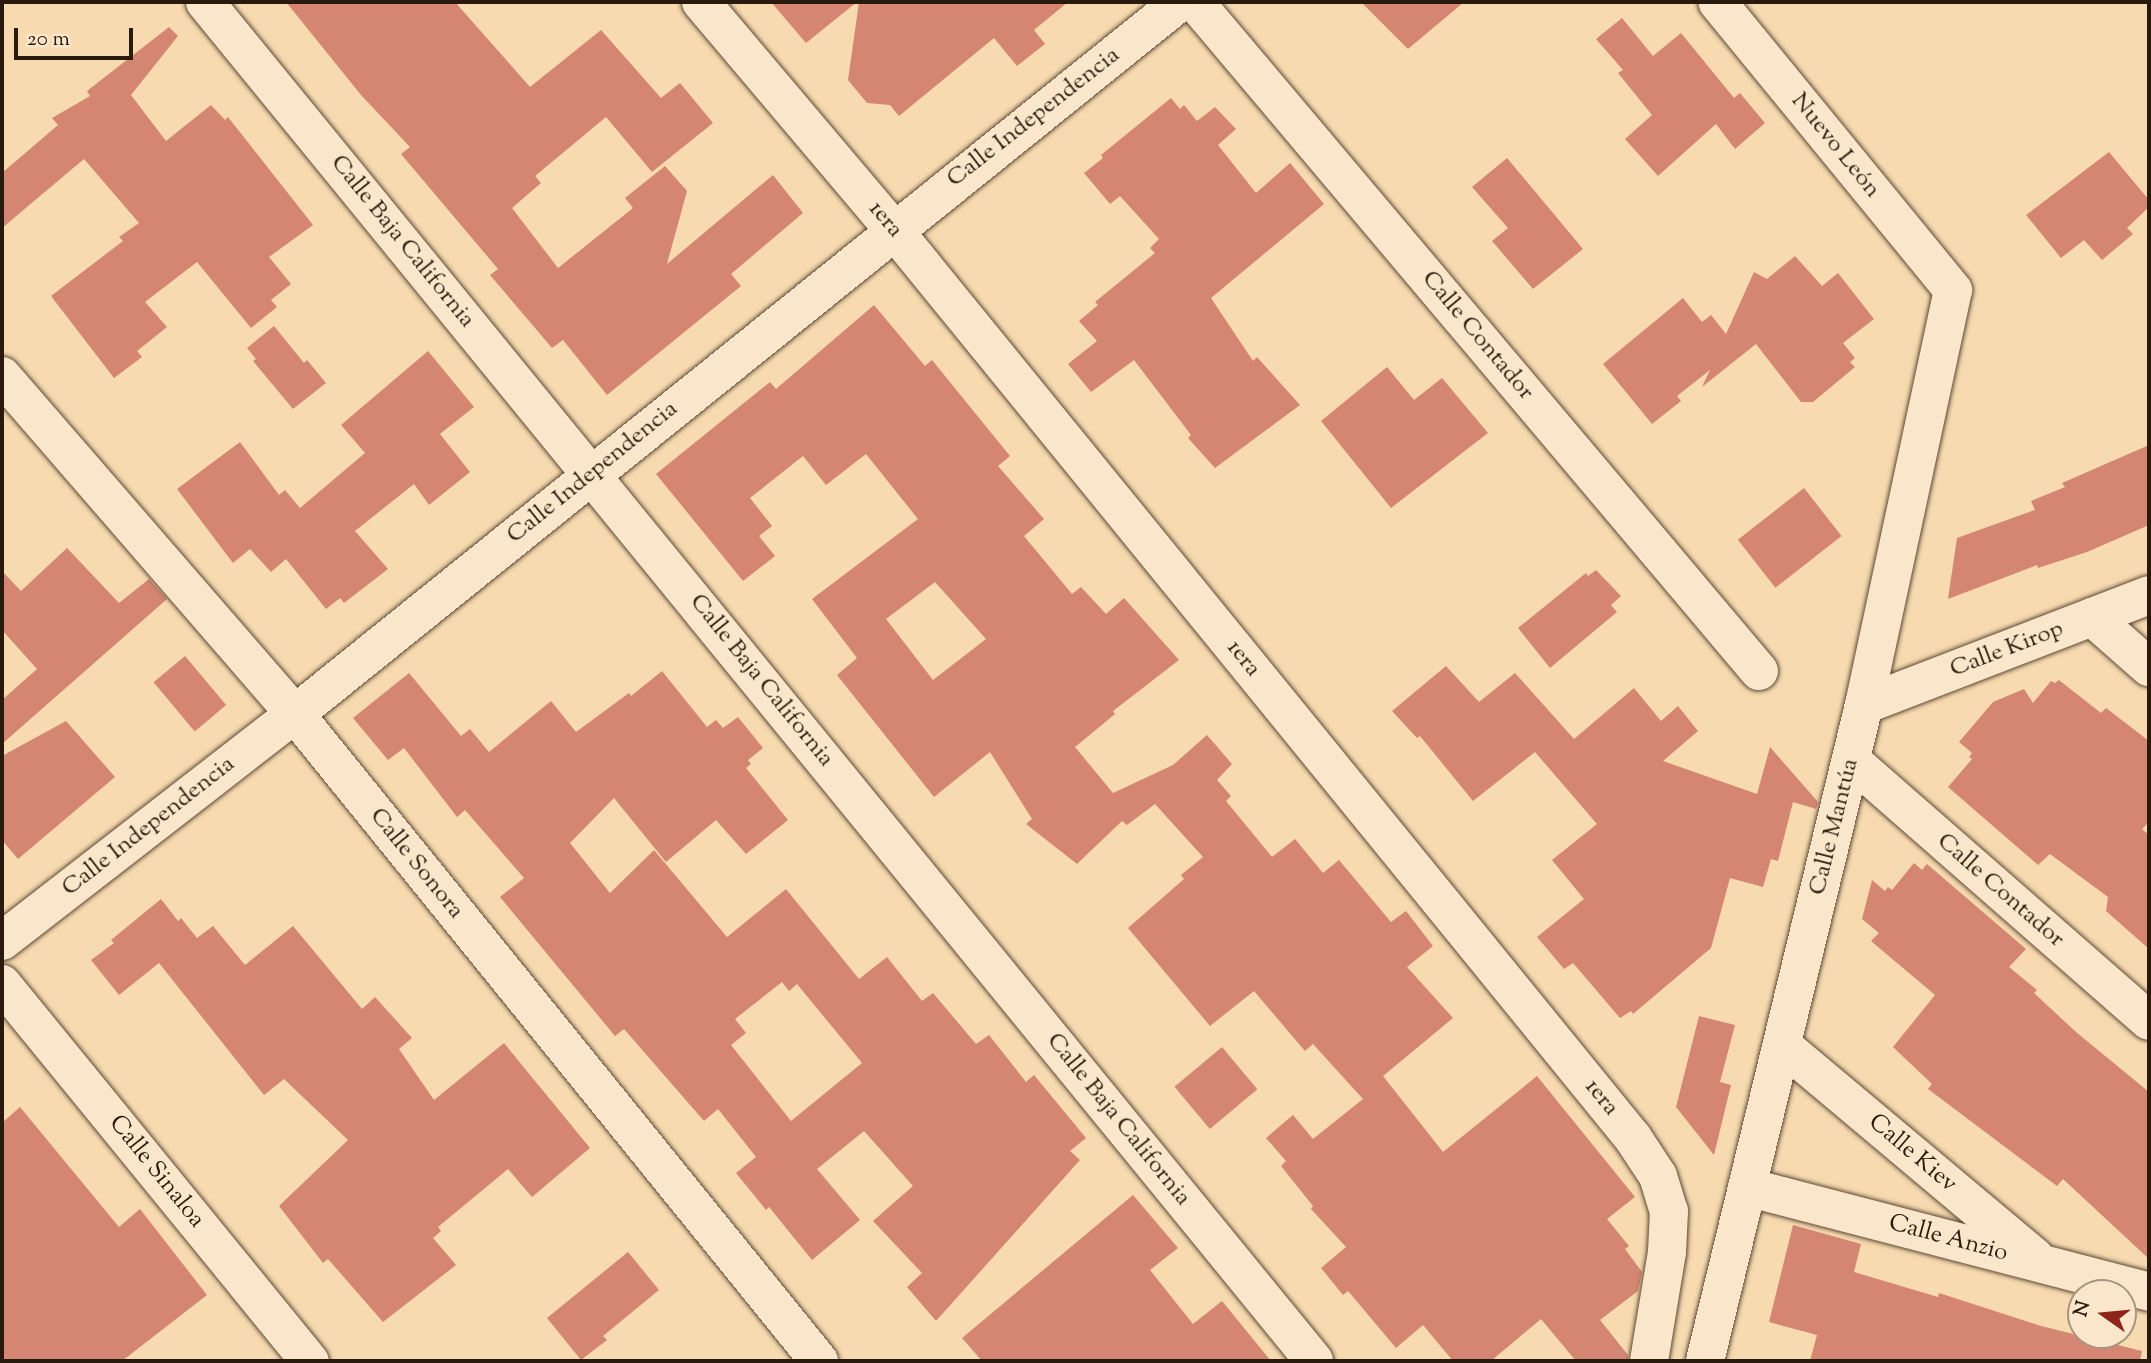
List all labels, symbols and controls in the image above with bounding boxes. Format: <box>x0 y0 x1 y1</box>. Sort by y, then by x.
scale bar <box>18 14 136 58</box>
text: 20 m <box>27 25 70 55</box>
street label: Calle Independencia <box>942 42 1126 194</box>
street label: Nuevo León <box>1784 88 1886 204</box>
street label: Calle Baja California <box>324 150 480 334</box>
street label: 1era <box>861 196 909 244</box>
street label: Calle Contador <box>1415 266 1539 406</box>
street label: Calle Independencia <box>502 395 684 551</box>
street label: Calle Baja California <box>683 589 839 773</box>
street label: Calle Kirop <box>1946 615 2068 685</box>
street label: 1era <box>1219 635 1267 683</box>
street label: Calle Independencia <box>57 751 241 903</box>
street label: Calle Mantúa <box>1804 756 1866 898</box>
street label: Calle Sonora <box>363 803 469 925</box>
street label: Calle Contador <box>1930 828 2070 954</box>
street label: Calle Baja California <box>1040 1028 1196 1212</box>
street label: 1era <box>1577 1074 1625 1122</box>
street label: Calle Kiev <box>1862 1109 1962 1199</box>
street label: Calle Sinaloa <box>102 1110 210 1234</box>
street label: Calle Anzio <box>1885 1209 2011 1269</box>
north arrow <box>2067 1279 2137 1349</box>
text: N <box>2068 1298 2098 1320</box>

